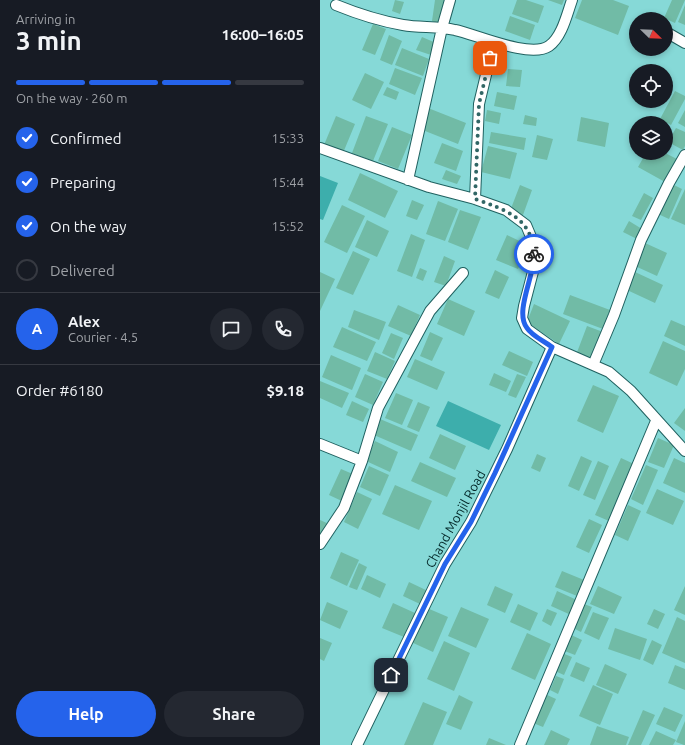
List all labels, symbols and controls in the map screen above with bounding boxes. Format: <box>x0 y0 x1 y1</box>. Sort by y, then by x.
text: Arriving in <box>16 12 75 26</box>
north arrow <box>629 12 673 56</box>
map controls <box>629 12 673 160</box>
text: 3 min <box>16 26 82 55</box>
text: 16:00–16:05 <box>221 26 304 43</box>
pin <box>473 41 507 75</box>
icon: bag <box>479 47 501 69</box>
button: locate <box>629 64 673 108</box>
text: On the way · 260 m <box>16 91 128 105</box>
button: layers <box>629 116 673 160</box>
icon: check <box>16 127 38 149</box>
text: Confirmed <box>50 130 122 147</box>
text: 15:33 <box>271 131 304 145</box>
icon: check <box>16 171 38 193</box>
text: Preparing <box>50 174 116 191</box>
text: 15:44 <box>271 175 304 189</box>
icon: check <box>16 215 38 237</box>
text: On the way <box>50 218 126 235</box>
text: 15:52 <box>271 219 304 233</box>
courier <box>514 234 554 274</box>
icon: bike <box>523 243 545 265</box>
text: Delivered <box>50 262 115 279</box>
button: chat <box>210 308 252 350</box>
button: phone <box>262 308 304 350</box>
text: Alex <box>68 313 100 330</box>
text: A <box>32 320 42 337</box>
text: Courier · 4.5 <box>68 330 138 344</box>
text: Order #6180 <box>16 382 103 399</box>
text: $9.18 <box>266 382 304 399</box>
street label: Chand Monjil Road <box>422 468 488 570</box>
pin <box>374 658 408 692</box>
icon: home <box>380 664 402 686</box>
button: Help <box>16 691 156 737</box>
button: Share <box>164 691 304 737</box>

